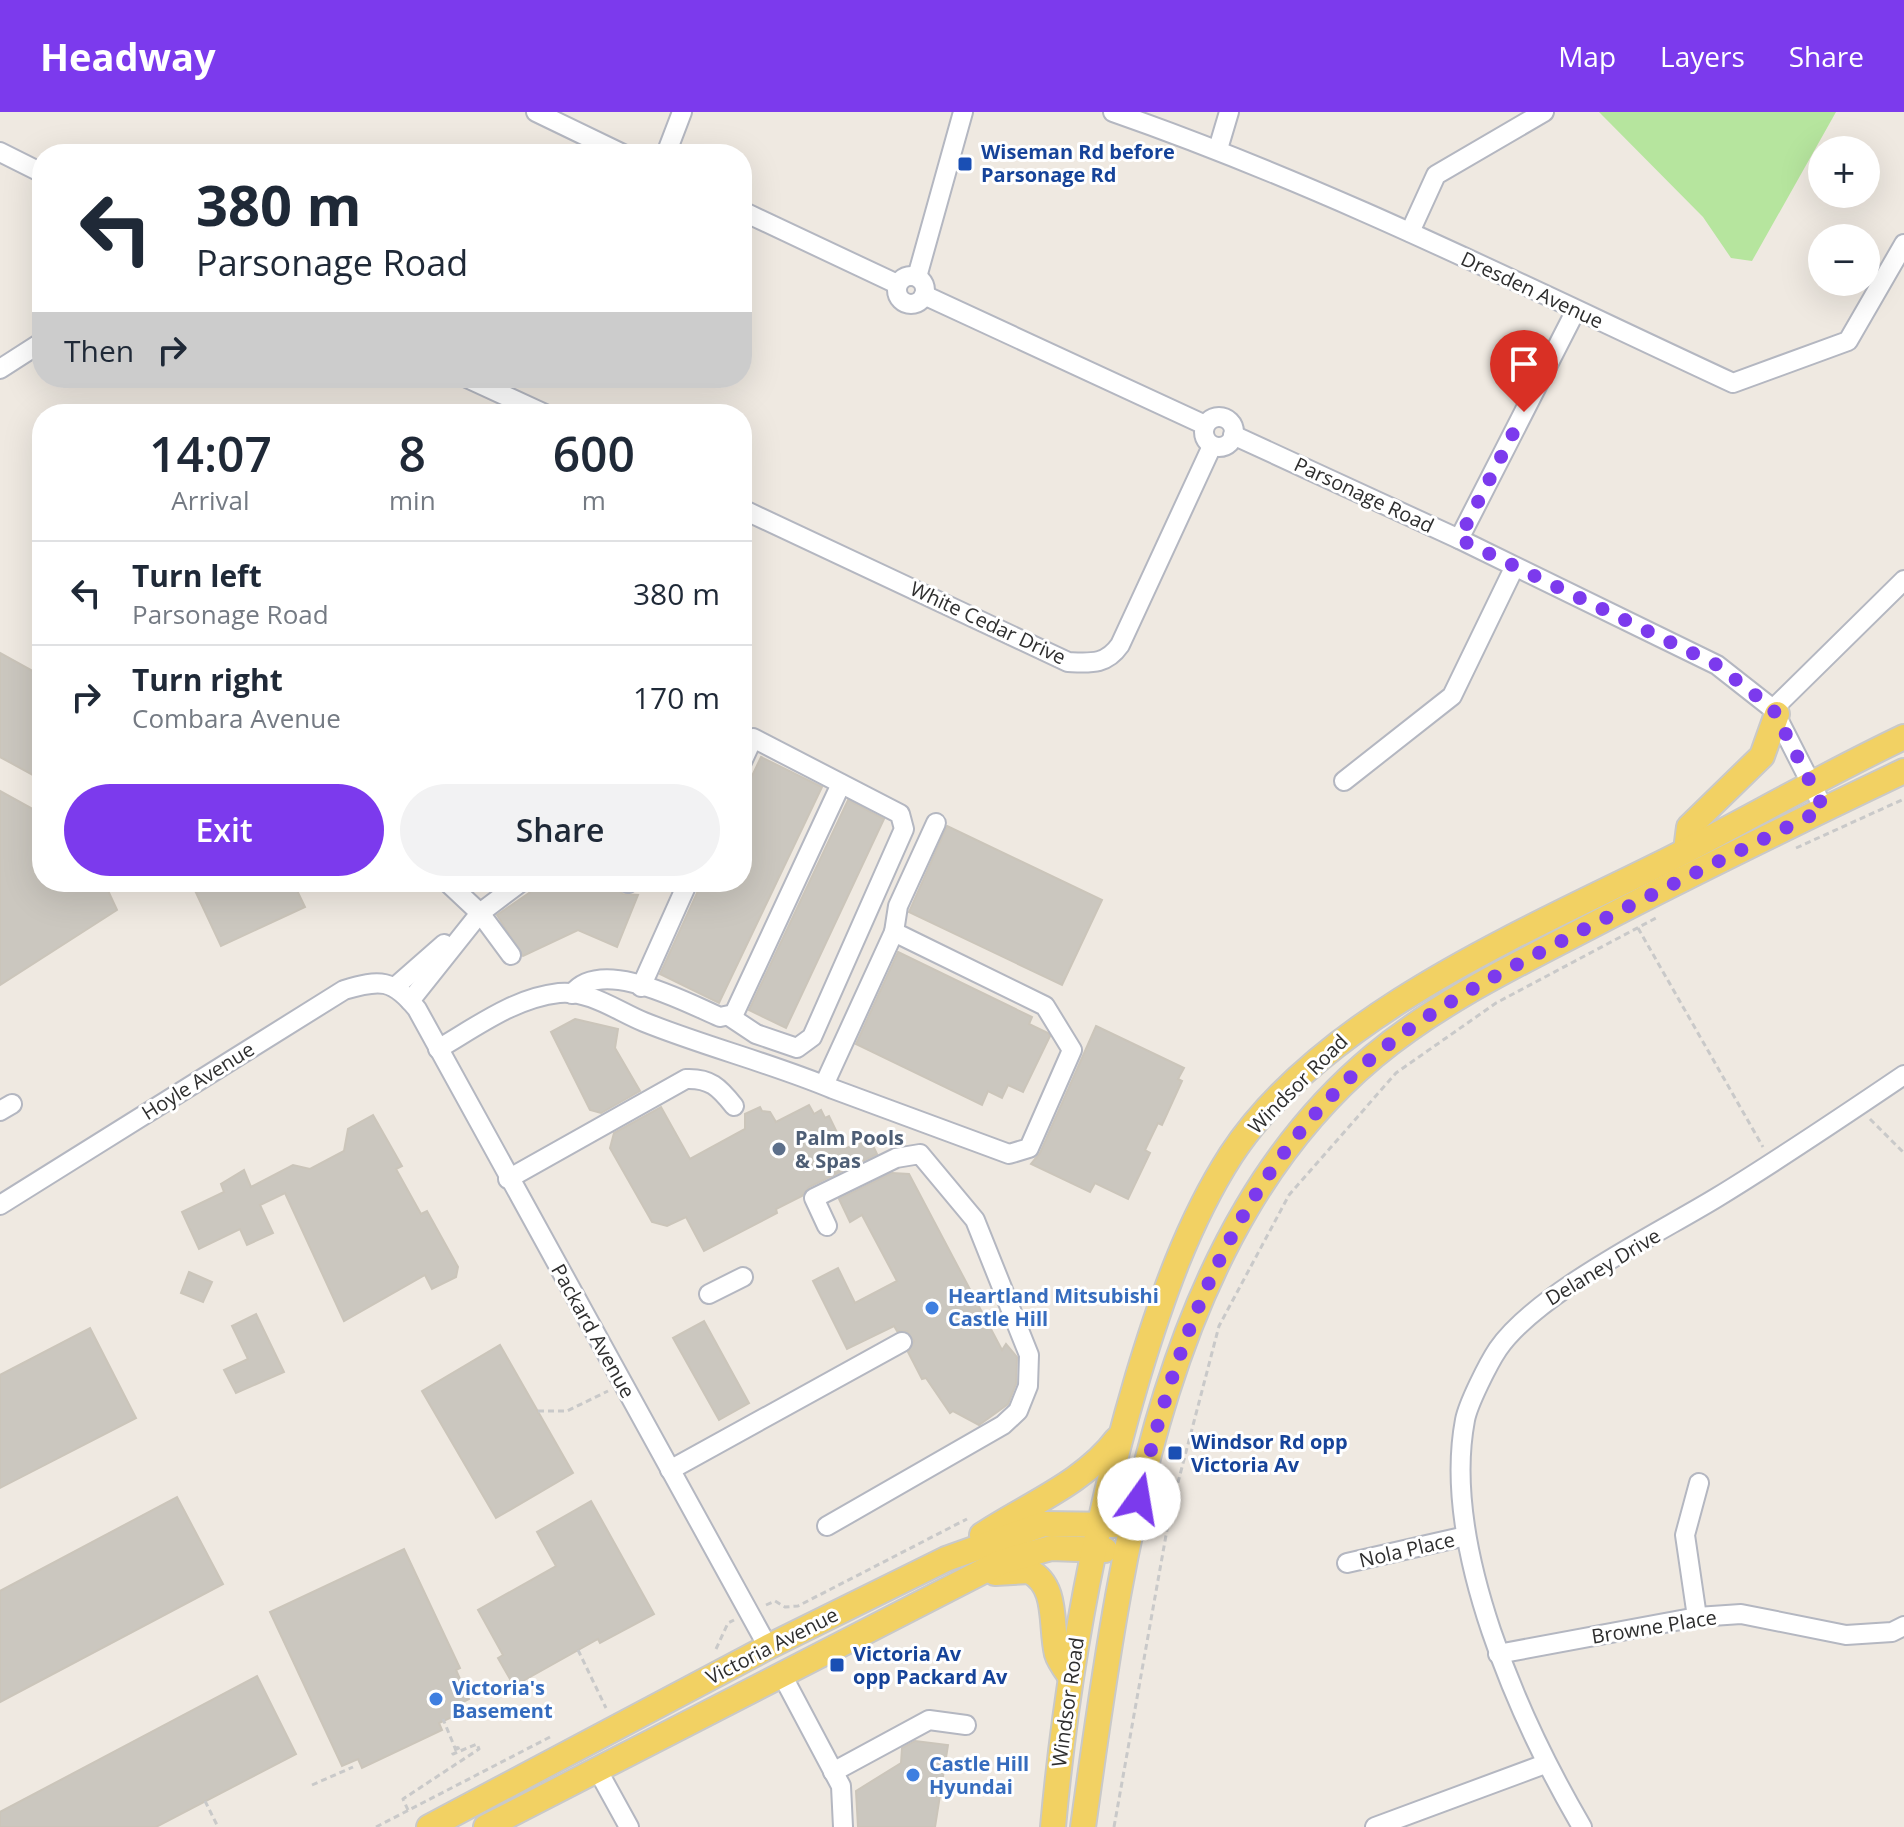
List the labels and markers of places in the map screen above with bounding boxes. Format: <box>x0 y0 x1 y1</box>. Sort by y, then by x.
place label: Wiseman Rd before Parsonage Rd <box>981 138 1175 188</box>
marker: Wiseman Rd before Parsonage Rd <box>956 155 974 173</box>
pin <box>1490 330 1558 412</box>
place label: Palm Pools & Spas <box>795 1124 904 1174</box>
marker: Palm Pools & Spas <box>770 1140 788 1158</box>
place label: Heartland Mitsubishi Castle Hill <box>948 1282 1159 1332</box>
marker: Heartland Mitsubishi Castle Hill <box>923 1299 941 1317</box>
place label: Windsor Rd opp Victoria Av <box>1191 1428 1348 1478</box>
marker: Windsor Rd opp Victoria Av <box>1166 1444 1184 1462</box>
place label: Victoria Av opp Packard Av <box>853 1640 1008 1690</box>
marker: Victoria Av opp Packard Av <box>828 1656 846 1674</box>
place label: Victoria's Basement <box>452 1674 553 1724</box>
marker: Victoria's Basement <box>427 1690 445 1708</box>
place label: Castle Hill Hyundai <box>929 1750 1029 1800</box>
marker: Castle Hill Hyundai <box>904 1766 922 1784</box>

